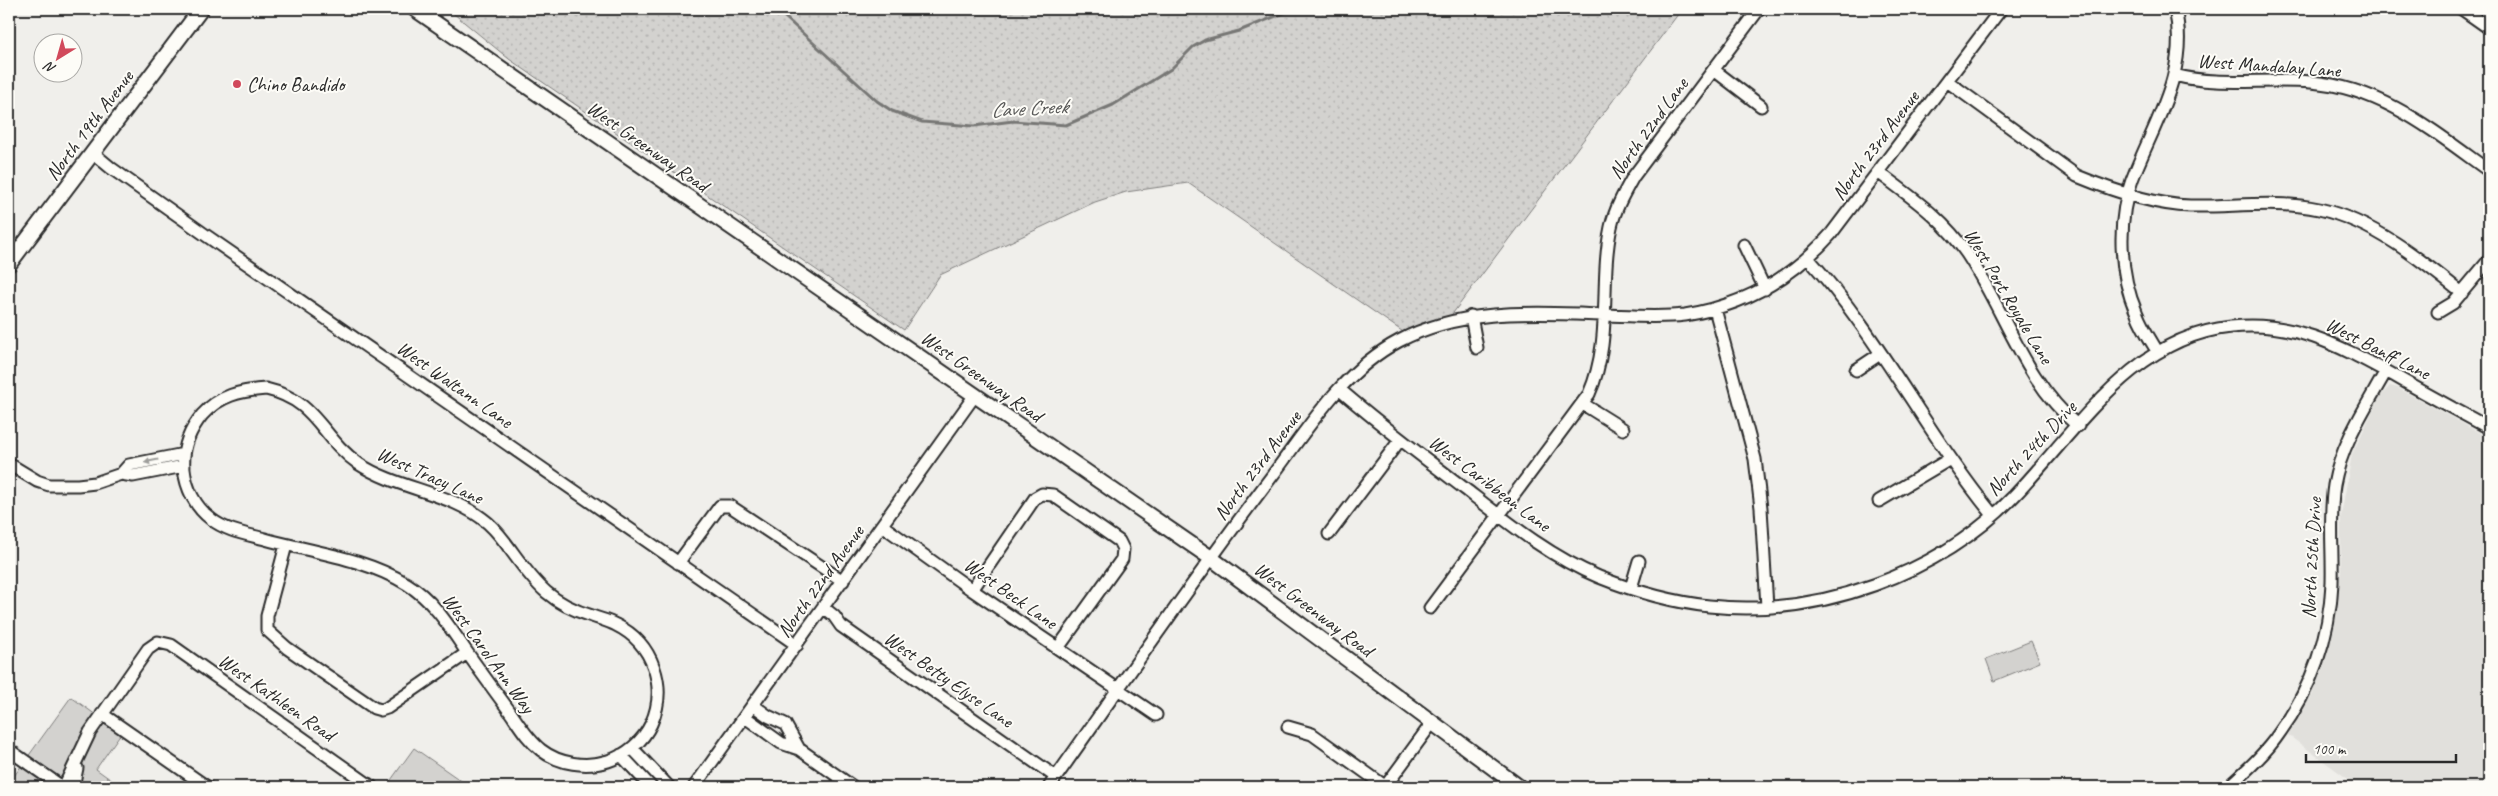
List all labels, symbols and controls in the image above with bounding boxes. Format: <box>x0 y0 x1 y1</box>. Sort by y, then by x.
north arrow <box>32 32 82 82</box>
street label: West Mandalay Lane <box>2197 48 2342 83</box>
street label: North 19th Avenue <box>40 65 138 185</box>
place label: Chino Bandido <box>247 72 346 97</box>
street label: North 22nd Lane <box>1603 72 1694 184</box>
marker: Chino Bandido <box>231 78 243 90</box>
street label: North 23rd Avenue <box>1826 84 1926 205</box>
water label: Cave Creek <box>990 93 1072 123</box>
street label: West Greenway Road <box>582 95 716 199</box>
street label: West Port Royale Lane <box>1958 224 2060 370</box>
street label: West Banff Lane <box>2321 311 2435 386</box>
street label: West Greenway Road <box>916 325 1050 429</box>
street label: West Waltann Lane <box>392 335 519 434</box>
street label: North 24th Drive <box>1981 394 2083 501</box>
street label: North 23rd Avenue <box>1208 404 1308 525</box>
street label: West Caribbean Lane <box>1424 429 1557 538</box>
street label: West Tracy Lane <box>373 441 488 511</box>
one-way arrow <box>142 457 158 465</box>
street label: North 25th Drive <box>2296 495 2327 619</box>
street label: North 22nd Avenue <box>771 519 870 642</box>
street label: West Beck Lane <box>959 552 1063 635</box>
street label: West Greenway Road <box>1249 556 1381 664</box>
street label: West Carol Ann Way <box>437 589 542 720</box>
street label: West Betty Elyse Lane <box>879 626 1019 734</box>
street label: West Kathleen Road <box>214 648 342 749</box>
scale bar <box>2306 731 2456 763</box>
text: 100 m <box>2313 740 2347 759</box>

